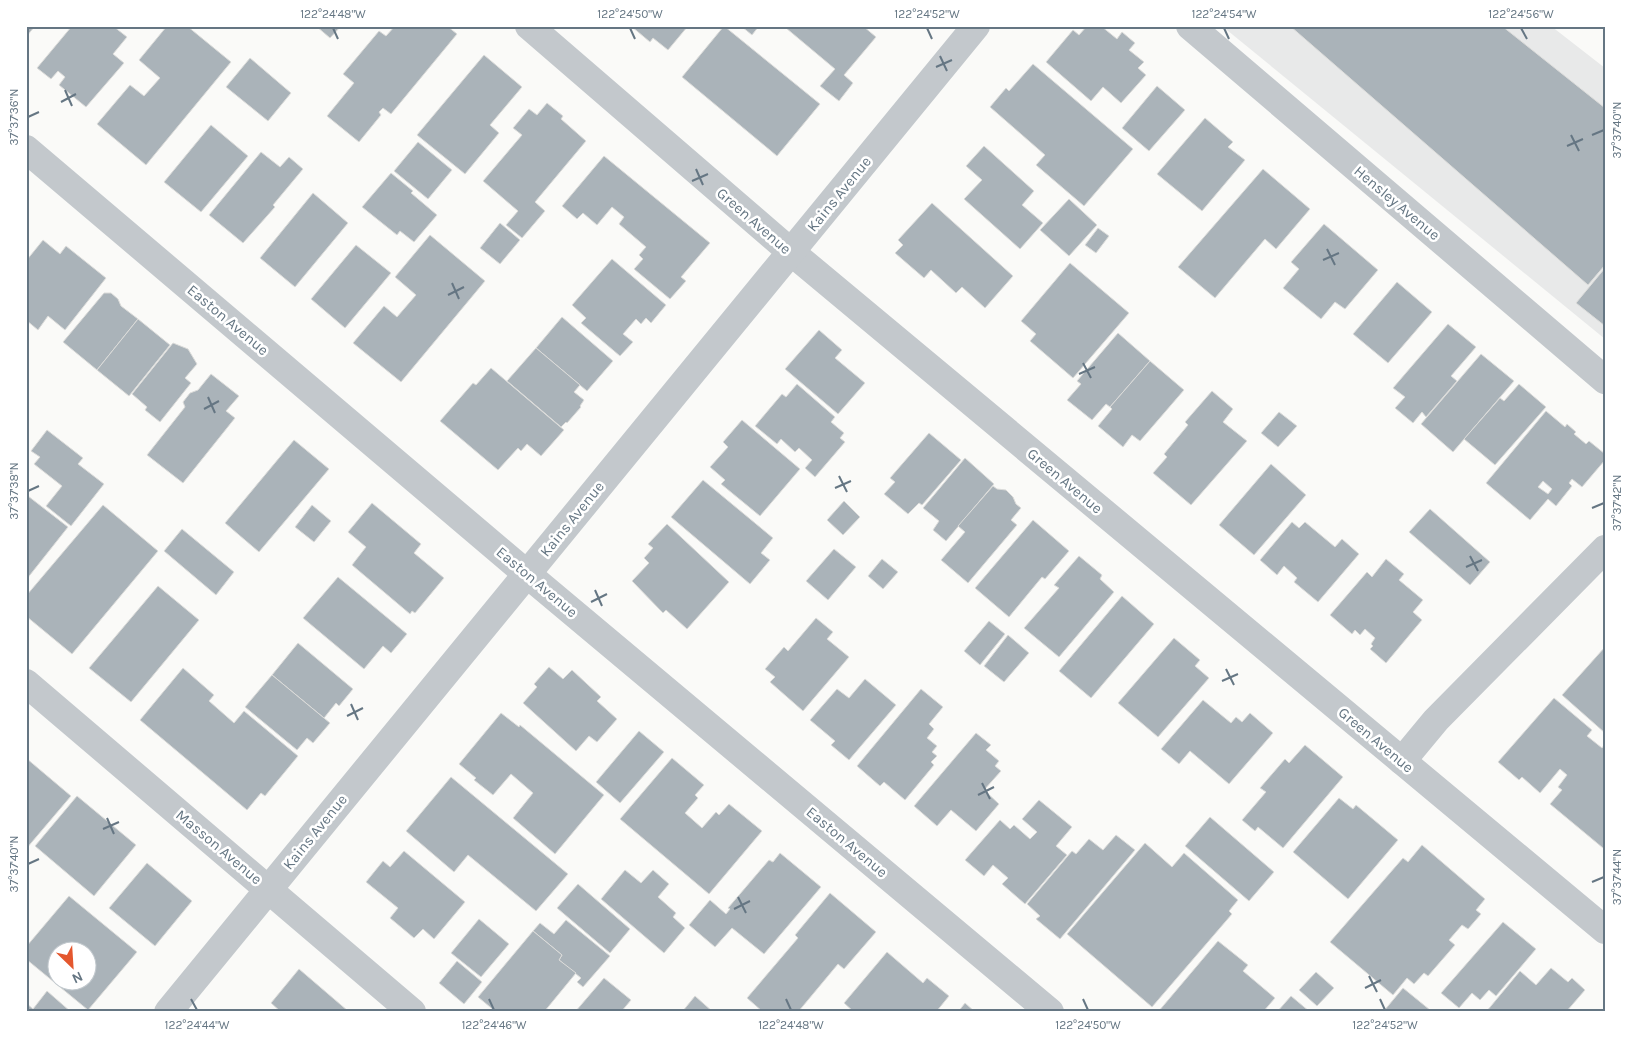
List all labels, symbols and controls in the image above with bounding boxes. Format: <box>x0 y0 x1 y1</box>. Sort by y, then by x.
text: 122°24'48"W <box>300 7 366 21</box>
text: 122°24'50"W <box>597 7 663 21</box>
text: 122°24'52"W <box>894 7 960 21</box>
text: 122°24'54"W <box>1191 7 1257 21</box>
text: 122°24'56"W <box>1488 7 1554 21</box>
text: 37°37'36"N <box>7 89 21 145</box>
text: 37°37'40"N <box>1610 102 1624 158</box>
street label: Kains Avenue <box>803 153 875 235</box>
street label: Hensley Avenue <box>1350 162 1444 244</box>
street label: Green Avenue <box>713 184 795 258</box>
street label: Easton Avenue <box>184 281 272 359</box>
street label: Green Avenue <box>1024 444 1106 518</box>
text: 37°37'38"N <box>7 462 21 520</box>
text: 37°37'42"N <box>1610 475 1624 531</box>
street label: Kains Avenue <box>536 478 608 560</box>
street label: Easton Avenue <box>493 543 581 621</box>
street label: Green Avenue <box>1335 703 1417 777</box>
street label: Kains Avenue <box>279 791 351 873</box>
street label: Easton Avenue <box>803 803 891 881</box>
street label: Masson Avenue <box>172 806 266 888</box>
text: 37°37'40"N <box>7 836 21 892</box>
text: 37°37'44"N <box>1610 849 1624 905</box>
north arrow <box>48 940 98 990</box>
text: N <box>69 968 85 987</box>
text: 122°24'44"W <box>164 1018 230 1032</box>
text: 122°24'46"W <box>461 1018 527 1032</box>
text: 122°24'48"W <box>758 1018 824 1032</box>
text: 122°24'50"W <box>1055 1018 1121 1032</box>
text: 122°24'52"W <box>1352 1018 1418 1032</box>

